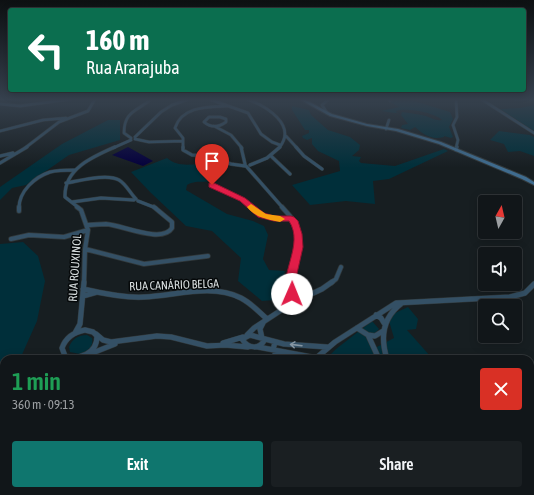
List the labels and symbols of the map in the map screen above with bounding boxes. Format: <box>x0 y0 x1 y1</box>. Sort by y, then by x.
pin <box>195 144 229 185</box>
north arrow <box>478 195 522 239</box>
street label: RUA ROUXINOL <box>66 233 84 302</box>
position arrow <box>271 273 313 315</box>
street label: RUA CANÁRIO BELGA <box>129 276 219 294</box>
one-way arrow <box>290 341 303 349</box>

